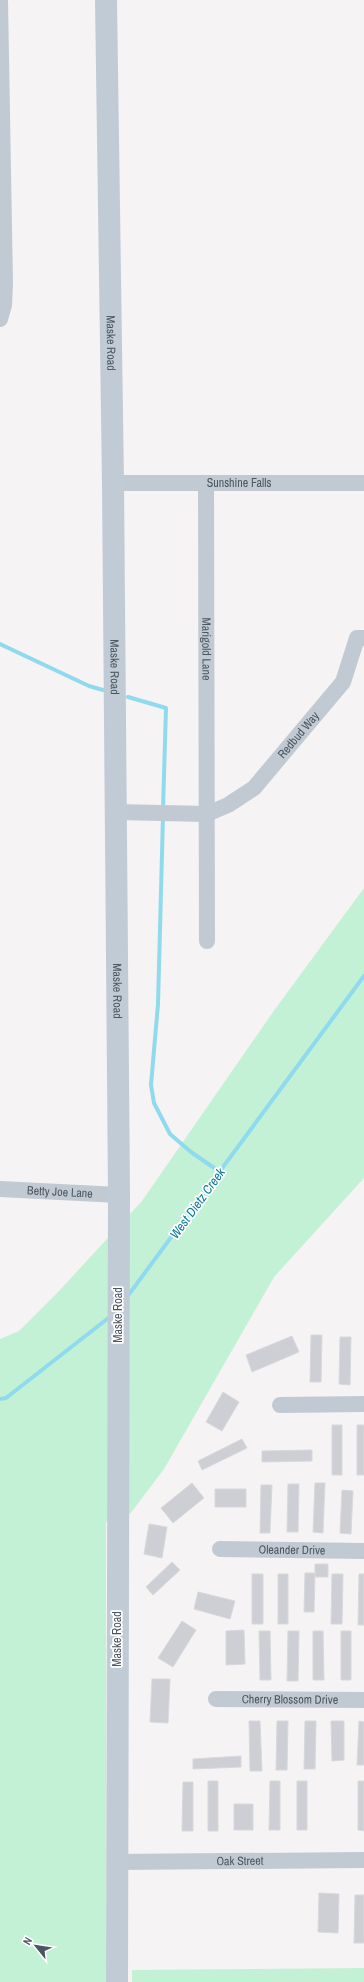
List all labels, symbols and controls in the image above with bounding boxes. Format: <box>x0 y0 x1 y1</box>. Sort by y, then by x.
street label: Maske Road <box>103 315 119 371</box>
street label: Sunshine Falls <box>207 475 271 491</box>
street label: Marigold Lane <box>198 617 214 681</box>
street label: Maske Road <box>106 639 123 695</box>
street label: Redbud Way <box>274 708 323 762</box>
street label: Maske Road <box>109 963 126 1019</box>
water label: West Dietz Creek <box>166 1164 229 1242</box>
street label: Betty Joe Lane <box>27 1182 93 1202</box>
street label: Maske Road <box>110 1287 126 1343</box>
street label: Oleander Drive <box>258 1542 326 1558</box>
street label: Maske Road <box>109 1611 125 1667</box>
street label: Cherry Blossom Drive <box>242 1691 338 1708</box>
street label: Oak Street <box>216 1853 264 1869</box>
north arrow <box>16 1926 56 1966</box>
text: N <box>20 1935 35 1947</box>

